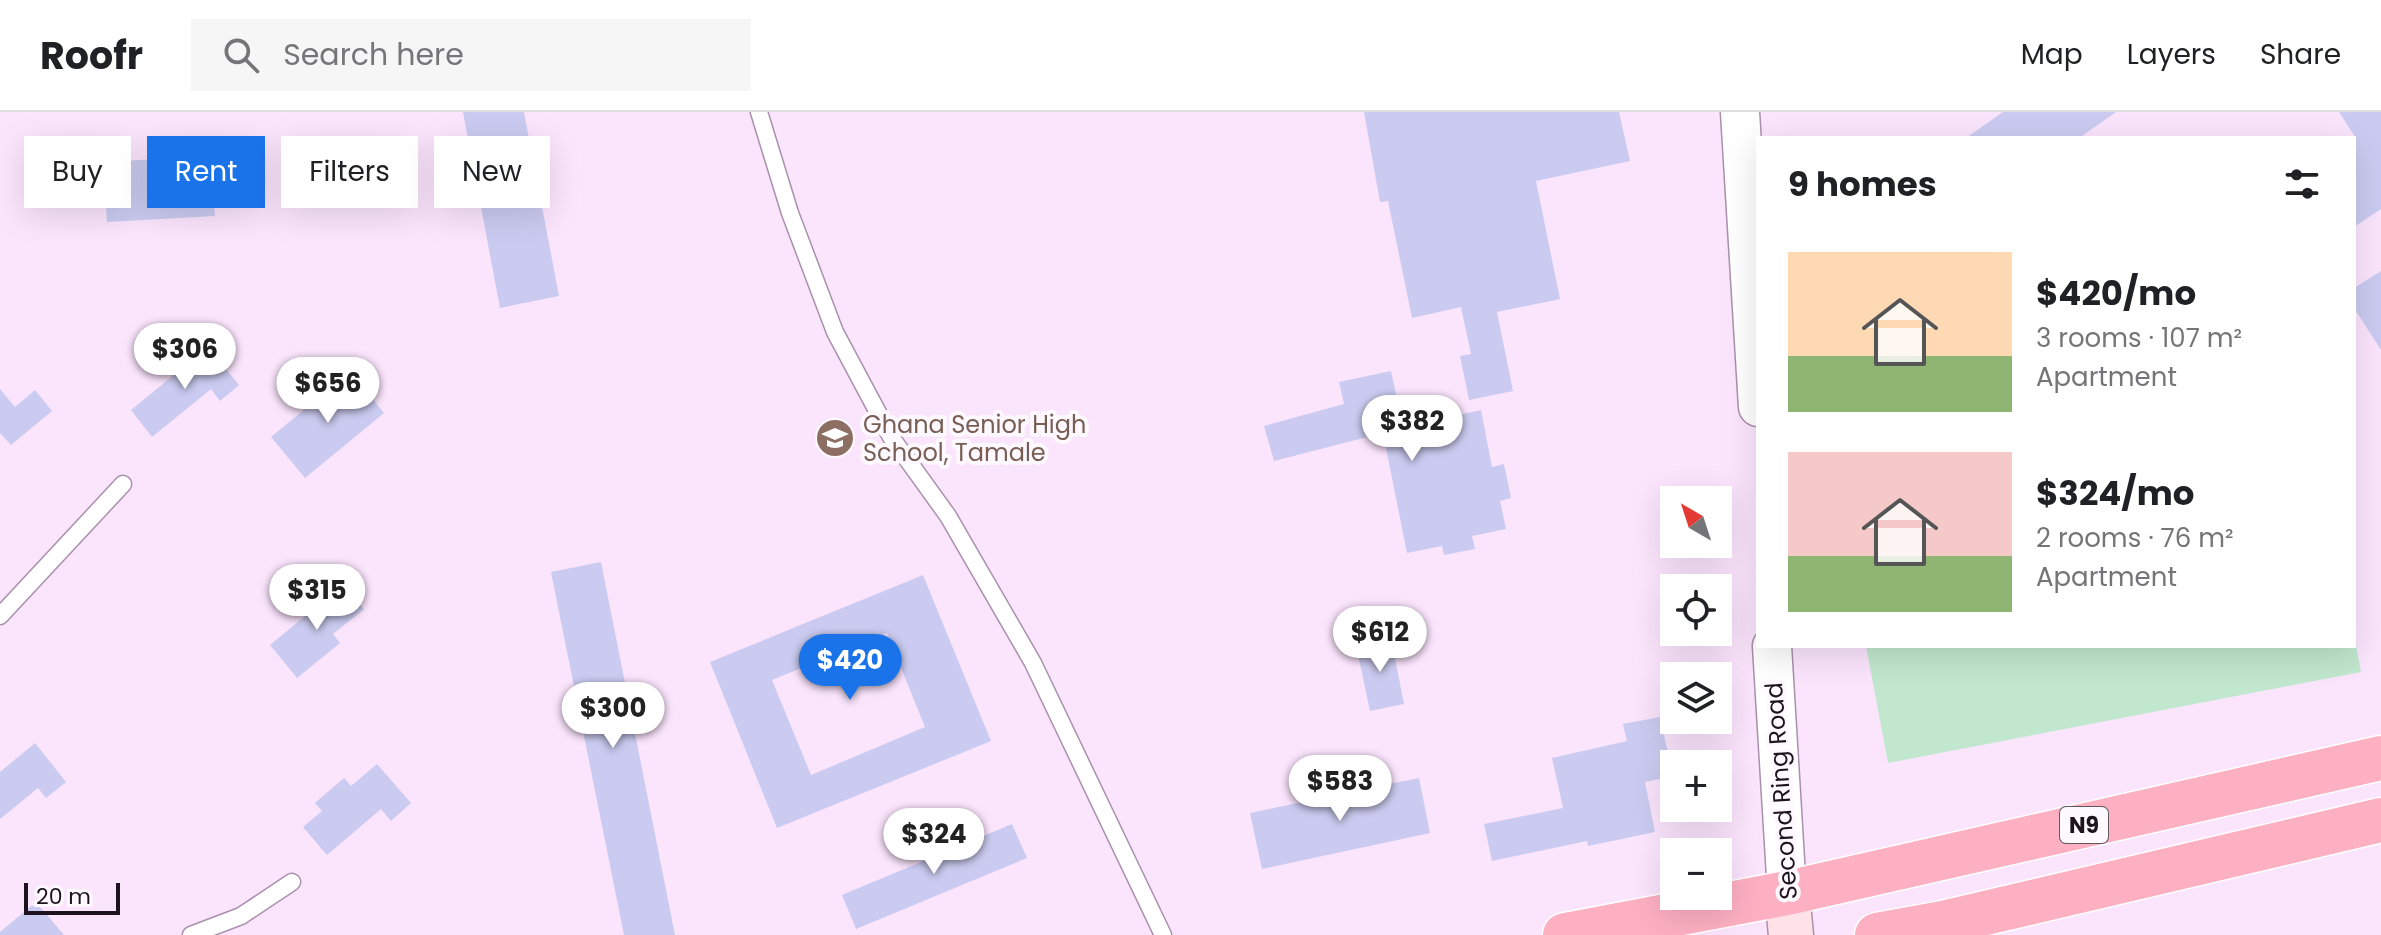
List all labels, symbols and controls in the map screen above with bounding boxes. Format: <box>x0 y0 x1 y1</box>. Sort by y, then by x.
search box <box>191 19 751 91</box>
text: Roofr <box>40 29 143 82</box>
icon: search <box>219 33 263 77</box>
text: Search here <box>283 33 464 76</box>
text: Map <box>2021 35 2083 74</box>
text: Layers <box>2127 35 2216 74</box>
text: Share <box>2260 35 2341 74</box>
chip: Buy <box>24 136 131 208</box>
chip: Rent <box>147 136 265 208</box>
chip: Filters <box>281 136 418 208</box>
chip: New <box>434 136 550 208</box>
text: 9 homes <box>1788 160 1937 208</box>
icon: filters <box>2280 162 2324 206</box>
text: $420/mo <box>2036 269 2196 317</box>
icon: home <box>1852 284 1948 380</box>
text: 3 rooms · 107 m² <box>2036 320 2242 356</box>
pin: $306 <box>138 323 232 391</box>
text: $306 <box>152 331 218 367</box>
pin: $656 <box>281 357 375 425</box>
text: Apartment <box>2036 359 2177 395</box>
text: $656 <box>294 365 362 401</box>
pin: $382 <box>1365 395 1459 463</box>
text: $382 <box>1380 403 1444 439</box>
place label: Ghana Senior High School, Tamale <box>863 408 1086 469</box>
school or university icon: Ghana Senior High School, Tamale <box>814 417 856 459</box>
text: $324/mo <box>2036 469 2194 517</box>
icon: home <box>1852 484 1948 580</box>
north arrow <box>1660 486 1732 558</box>
map controls <box>1660 486 1732 910</box>
text: 2 rooms · 76 m² <box>2036 520 2234 556</box>
text: Apartment <box>2036 559 2177 595</box>
pin: $315 <box>270 564 364 632</box>
text: $315 <box>287 572 347 608</box>
button: locate <box>1660 574 1732 646</box>
pin: $612 <box>1333 606 1427 674</box>
text: $612 <box>1351 614 1409 650</box>
pin: $420 <box>803 634 897 702</box>
text: $420 <box>817 642 883 678</box>
button: layers <box>1660 662 1732 734</box>
street label: Second Ring Road <box>1757 681 1805 901</box>
pin: $300 <box>566 682 660 750</box>
text: $300 <box>580 690 646 726</box>
button: + <box>1660 750 1732 822</box>
pin: $583 <box>1293 755 1387 823</box>
text: $583 <box>1307 763 1373 799</box>
road number: N9 <box>2060 807 2108 843</box>
pin: $324 <box>887 808 981 876</box>
text: $324 <box>901 816 967 852</box>
button: − <box>1660 838 1732 910</box>
scale bar <box>24 879 120 915</box>
text: 20 m <box>36 881 91 912</box>

